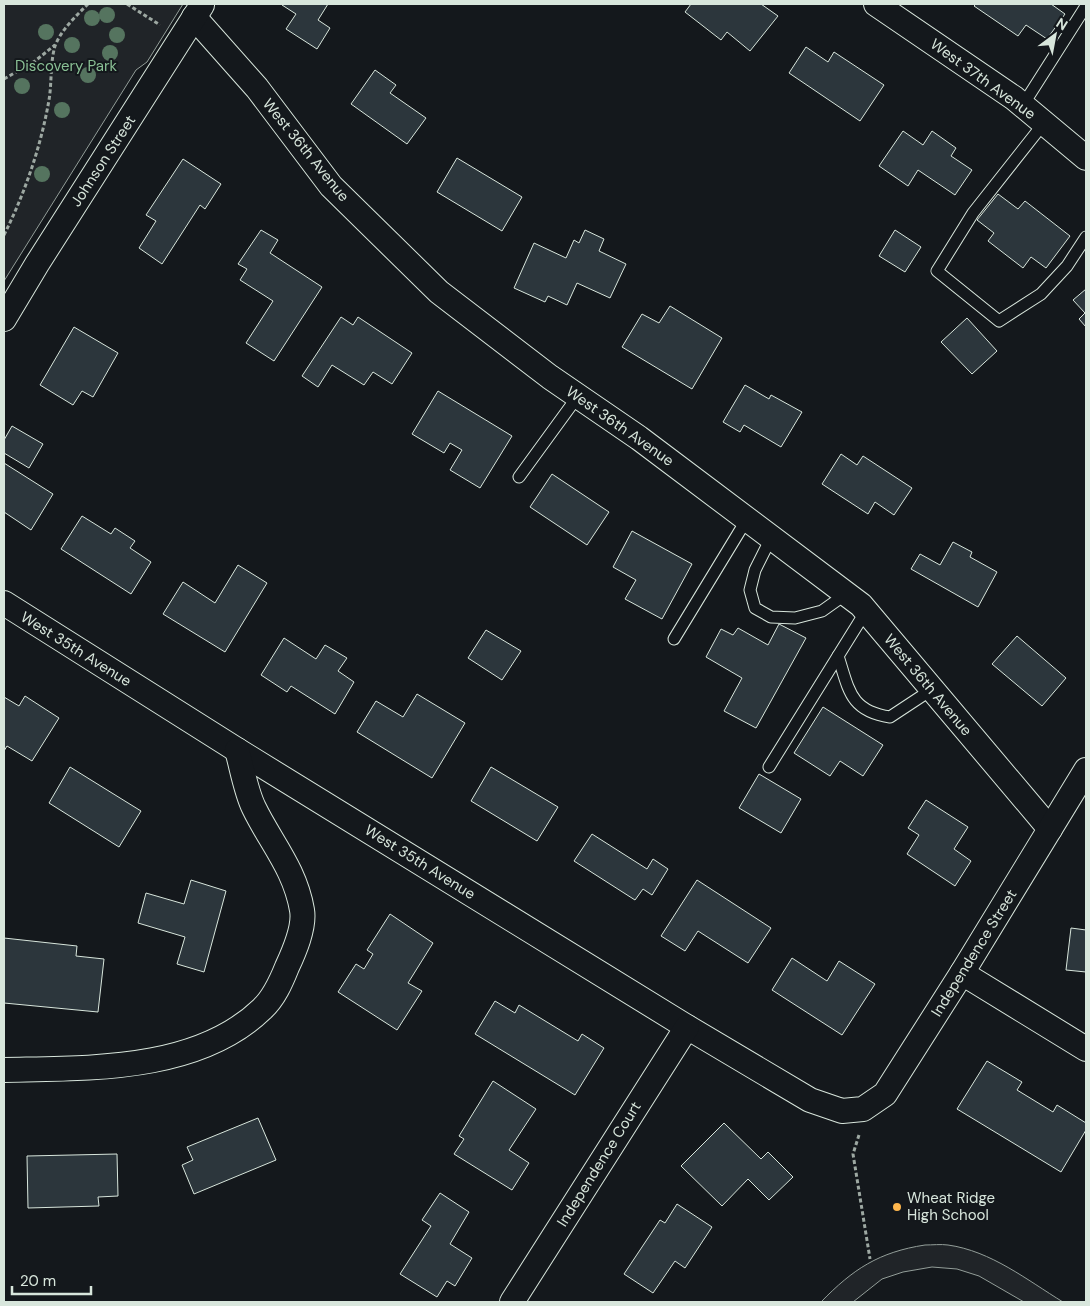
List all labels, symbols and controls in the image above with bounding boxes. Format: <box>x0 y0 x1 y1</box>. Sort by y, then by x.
north arrow <box>1030 10 1080 60</box>
text: N <box>1053 14 1071 34</box>
street label: West 37th Avenue <box>926 34 1040 124</box>
park label: Discovery Park <box>15 56 117 76</box>
street label: West 36th Avenue <box>258 94 354 206</box>
street label: Johnson Street <box>66 111 140 211</box>
street label: West 36th Avenue <box>562 381 678 471</box>
street label: West 35th Avenue <box>17 607 135 691</box>
street label: West 36th Avenue <box>879 630 977 740</box>
street label: West 35th Avenue <box>361 820 479 904</box>
street label: Independence Street <box>927 885 1021 1021</box>
street label: Independence Court <box>552 1098 646 1230</box>
place label: Wheat Ridge High School <box>907 1188 995 1225</box>
marker: Wheat Ridge High School <box>891 1201 903 1213</box>
scale bar <box>12 1264 91 1296</box>
text: 20 m <box>20 1271 56 1291</box>

